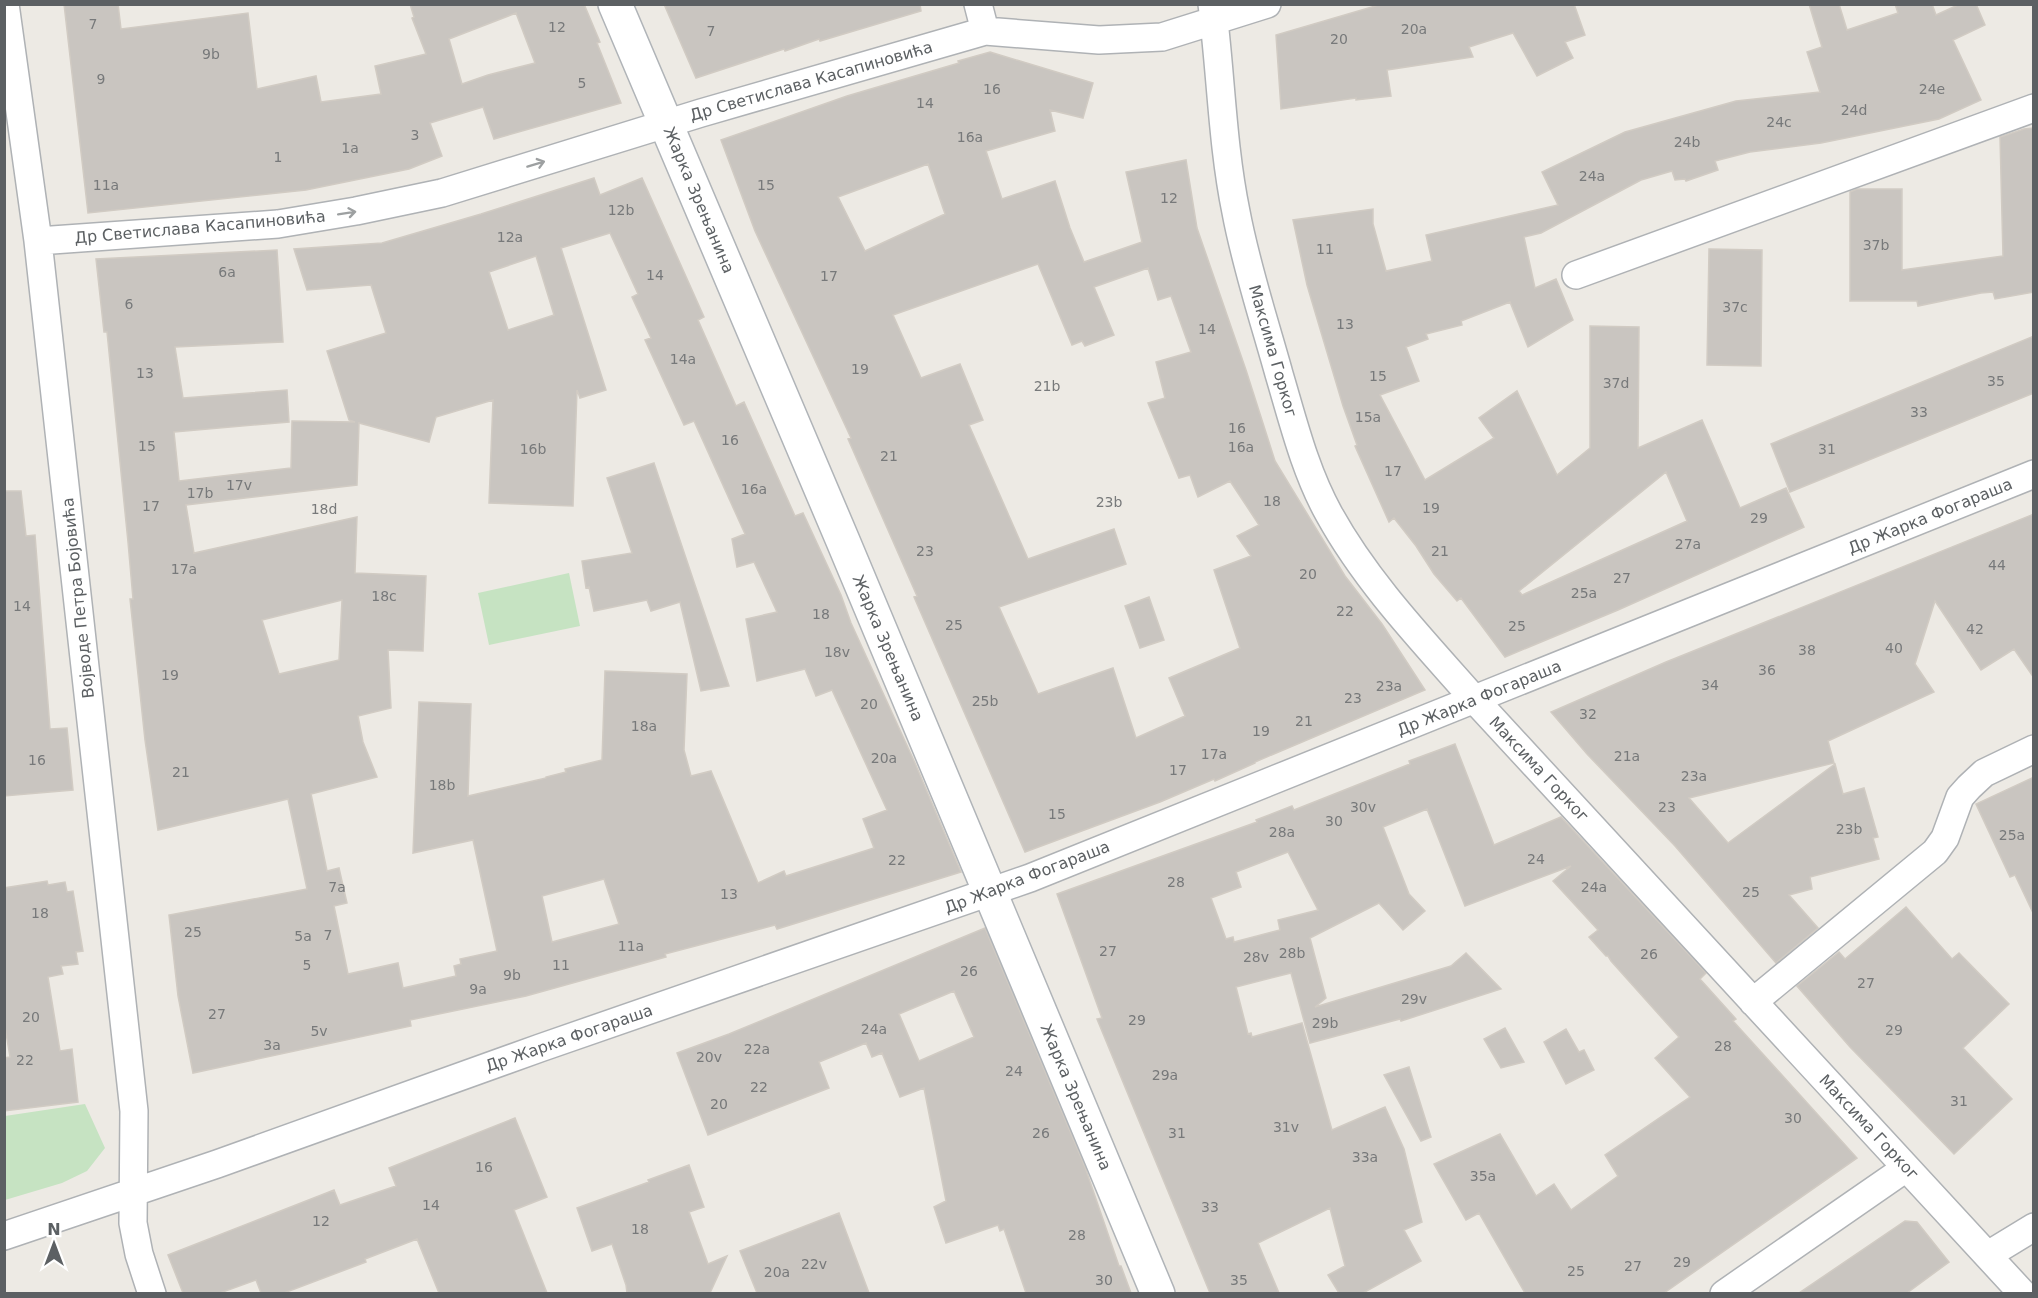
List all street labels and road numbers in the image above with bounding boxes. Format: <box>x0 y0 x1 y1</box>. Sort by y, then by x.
street label: Др Светислава Касапиновића <box>687 37 935 125</box>
street label: Жарка Зрењанина <box>660 124 738 276</box>
street label: Др Светислава Касапиновића <box>74 207 326 247</box>
street label: Максима Горког <box>1245 283 1301 419</box>
street label: Др Жарка Фогараша <box>1845 474 2015 558</box>
street label: Војводе Петра Бојовића <box>58 497 98 699</box>
street label: Жарка Зрењанина <box>849 572 927 724</box>
street label: Др Жарка Фогараша <box>1394 656 1564 740</box>
street label: Максима Горког <box>1485 712 1593 826</box>
street label: Др Жарка Фогараша <box>942 837 1112 917</box>
street label: Др Жарка Фогараша <box>483 1000 655 1076</box>
street label: Жарка Зрењанина <box>1037 1021 1115 1173</box>
street label: Максима Горког <box>1815 1070 1923 1184</box>

